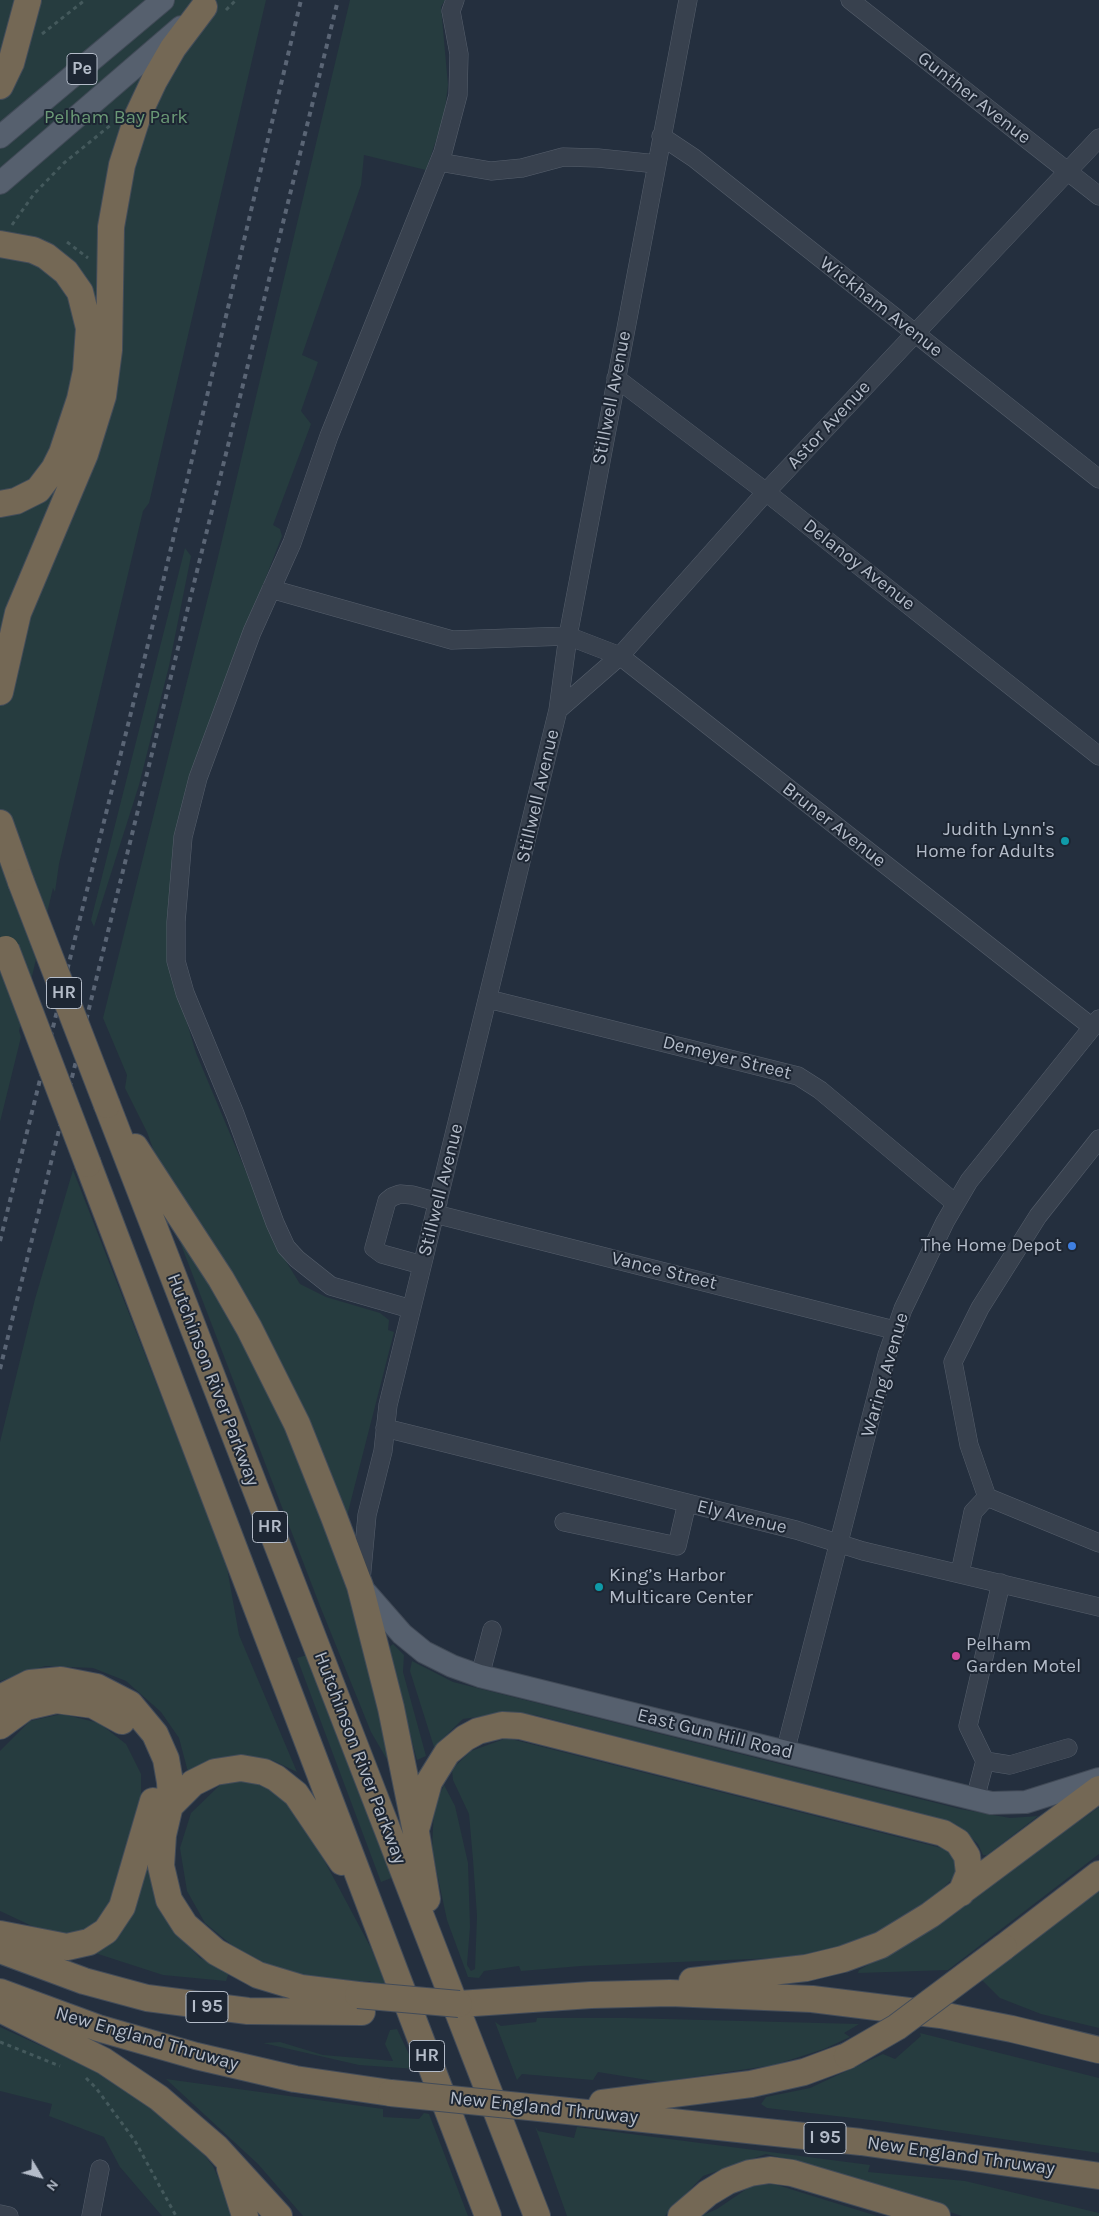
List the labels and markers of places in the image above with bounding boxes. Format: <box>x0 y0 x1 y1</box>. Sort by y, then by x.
place label: Judith Lynn's Home for Adults <box>915 819 1055 863</box>
marker: Judith Lynn's Home for Adults <box>1059 835 1071 847</box>
place label: The Home Depot <box>921 1235 1062 1257</box>
marker: The Home Depot <box>1066 1240 1078 1252</box>
place label: King’s Harbor Multicare Center <box>609 1565 753 1609</box>
marker: King’s Harbor Multicare Center <box>593 1581 605 1593</box>
place label: Pelham Garden Motel <box>966 1634 1081 1678</box>
marker: Pelham Garden Motel <box>950 1650 962 1662</box>

